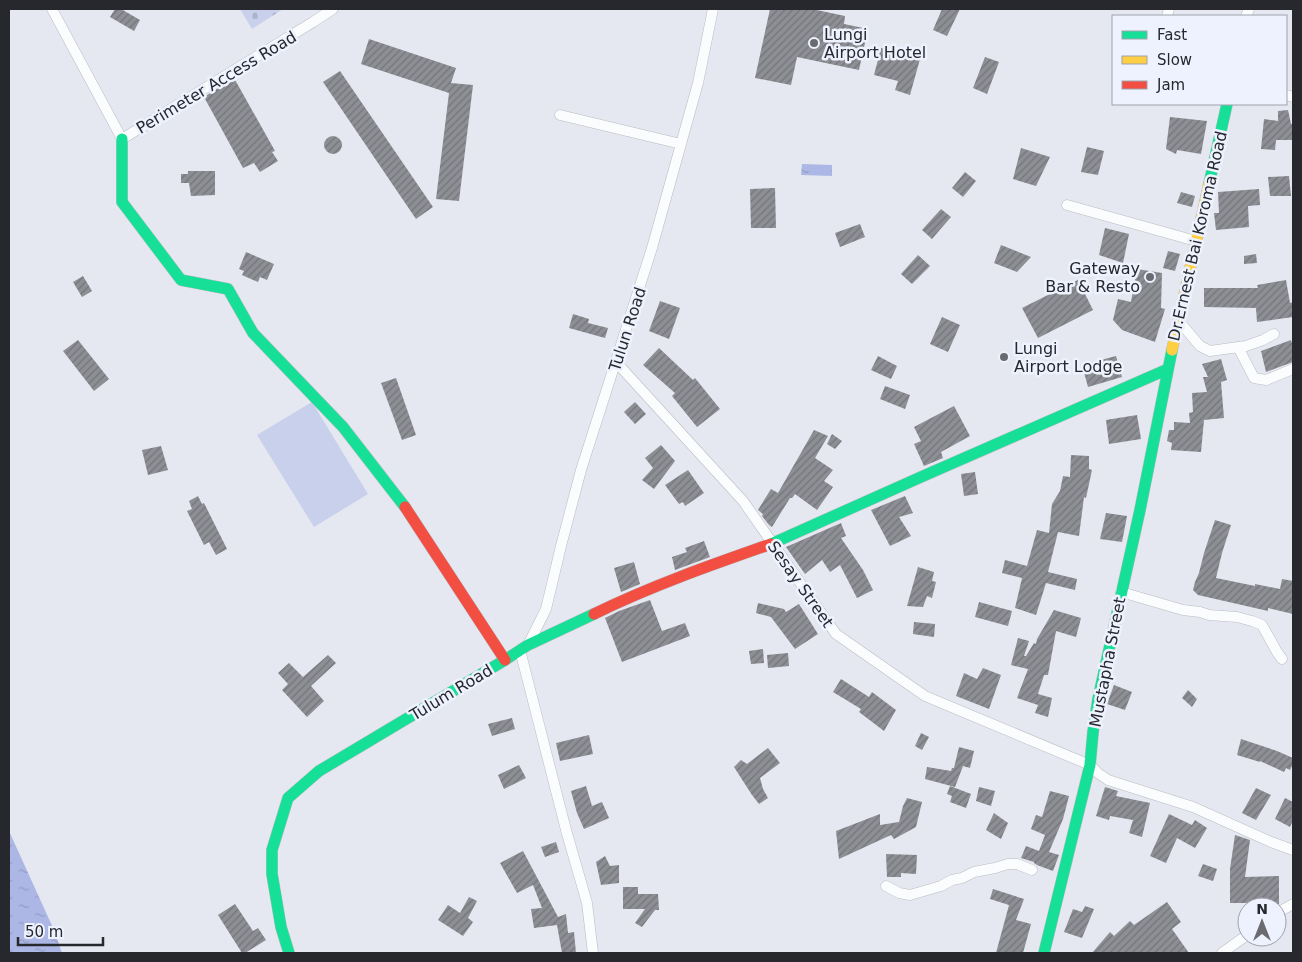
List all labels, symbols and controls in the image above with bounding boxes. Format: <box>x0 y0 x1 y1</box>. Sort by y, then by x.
legend <box>1112 15 1287 105</box>
place label: Lungi Airport Hotel <box>824 25 926 62</box>
text: Fast <box>1157 26 1187 44</box>
street label: Perimeter Access Road <box>133 27 300 138</box>
marker: Lungi Airport Hotel <box>808 37 820 49</box>
text: Slow <box>1157 51 1192 69</box>
text: Jam <box>1156 76 1185 94</box>
street label: Dr.Ernest Bai Koroma Road <box>1164 129 1231 343</box>
place label: Gateway Bar & Resto <box>1045 259 1140 296</box>
marker: Gateway Bar & Resto <box>1144 271 1156 283</box>
street label: Tulun Road <box>605 285 650 375</box>
place label: Lungi Airport Lodge <box>1014 339 1122 376</box>
marker: Lungi Airport Lodge <box>998 351 1010 363</box>
street label: Sesay Street <box>764 537 837 631</box>
street label: Mustapha Street <box>1086 595 1129 729</box>
street label: Tulum Road <box>406 660 496 725</box>
north arrow <box>1237 897 1287 947</box>
text: N <box>1256 901 1268 917</box>
scale bar <box>18 914 102 946</box>
text: 50 m <box>25 923 63 941</box>

